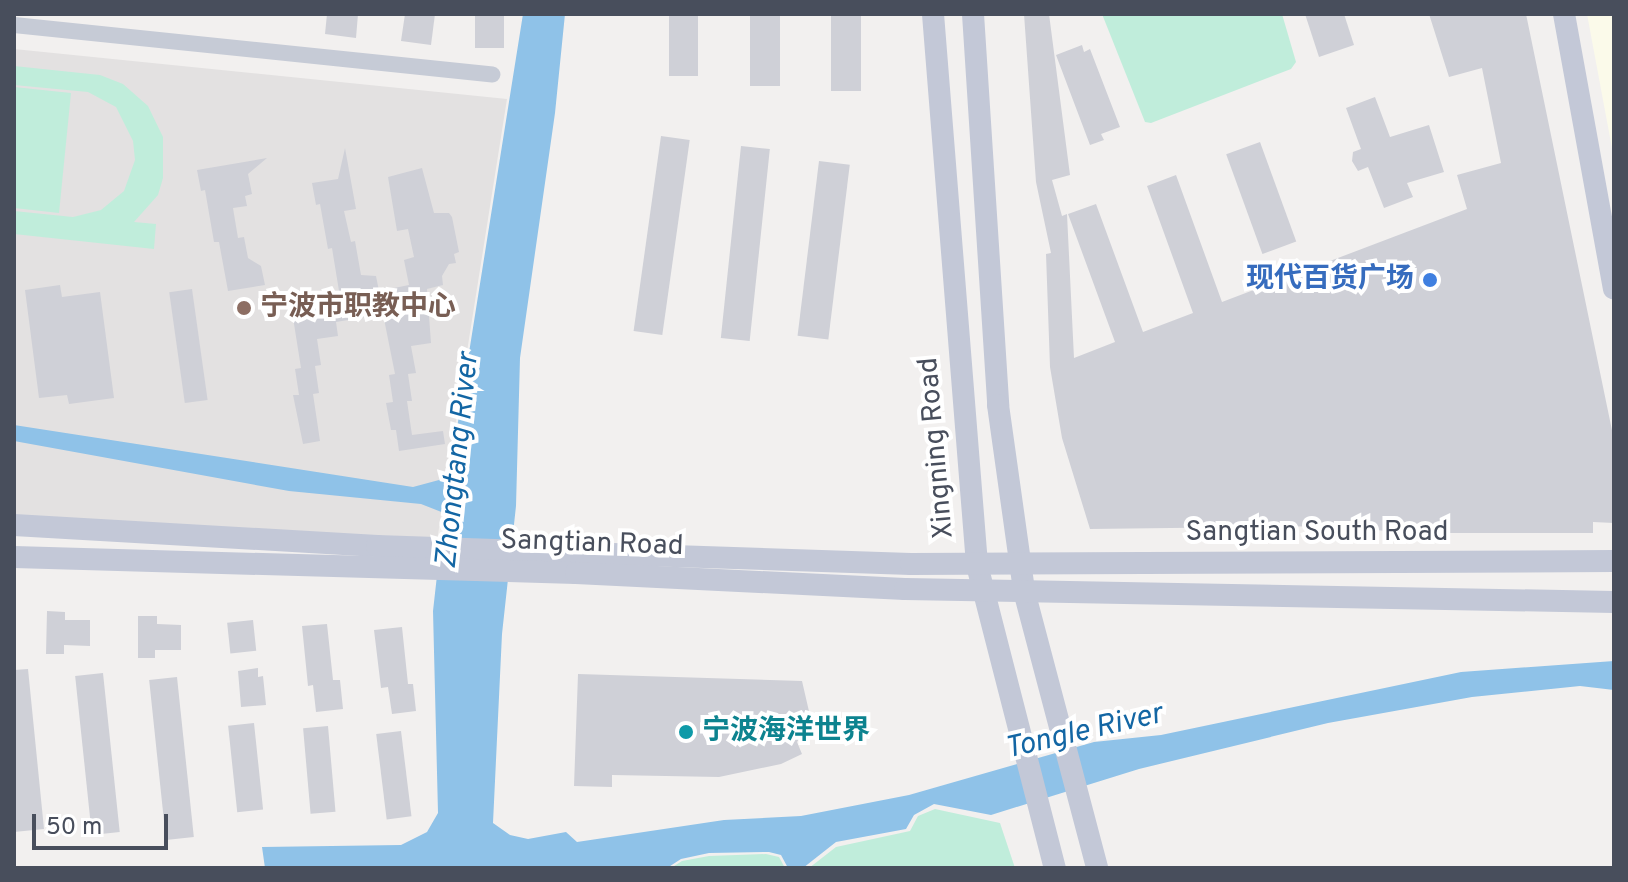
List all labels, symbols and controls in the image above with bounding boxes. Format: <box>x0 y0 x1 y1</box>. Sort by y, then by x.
place label: 现代百货广场 <box>1246 263 1414 297</box>
marker: 现代百货广场 <box>1421 271 1439 289</box>
place label: 宁波市职教中心 <box>260 291 456 325</box>
marker: 宁波市职教中心 <box>235 299 253 317</box>
water label: Zhongtang River <box>430 351 488 571</box>
street label: Xingning Road <box>912 356 962 540</box>
street label: Sangtian South Road <box>1185 516 1449 550</box>
street label: Sangtian Road <box>500 524 684 564</box>
water label: Tongle River <box>1002 697 1166 769</box>
place label: 宁波海洋世界 <box>702 715 870 749</box>
marker: 宁波海洋世界 <box>677 723 695 741</box>
scale bar <box>36 798 172 848</box>
text: 50 m <box>46 813 102 843</box>

